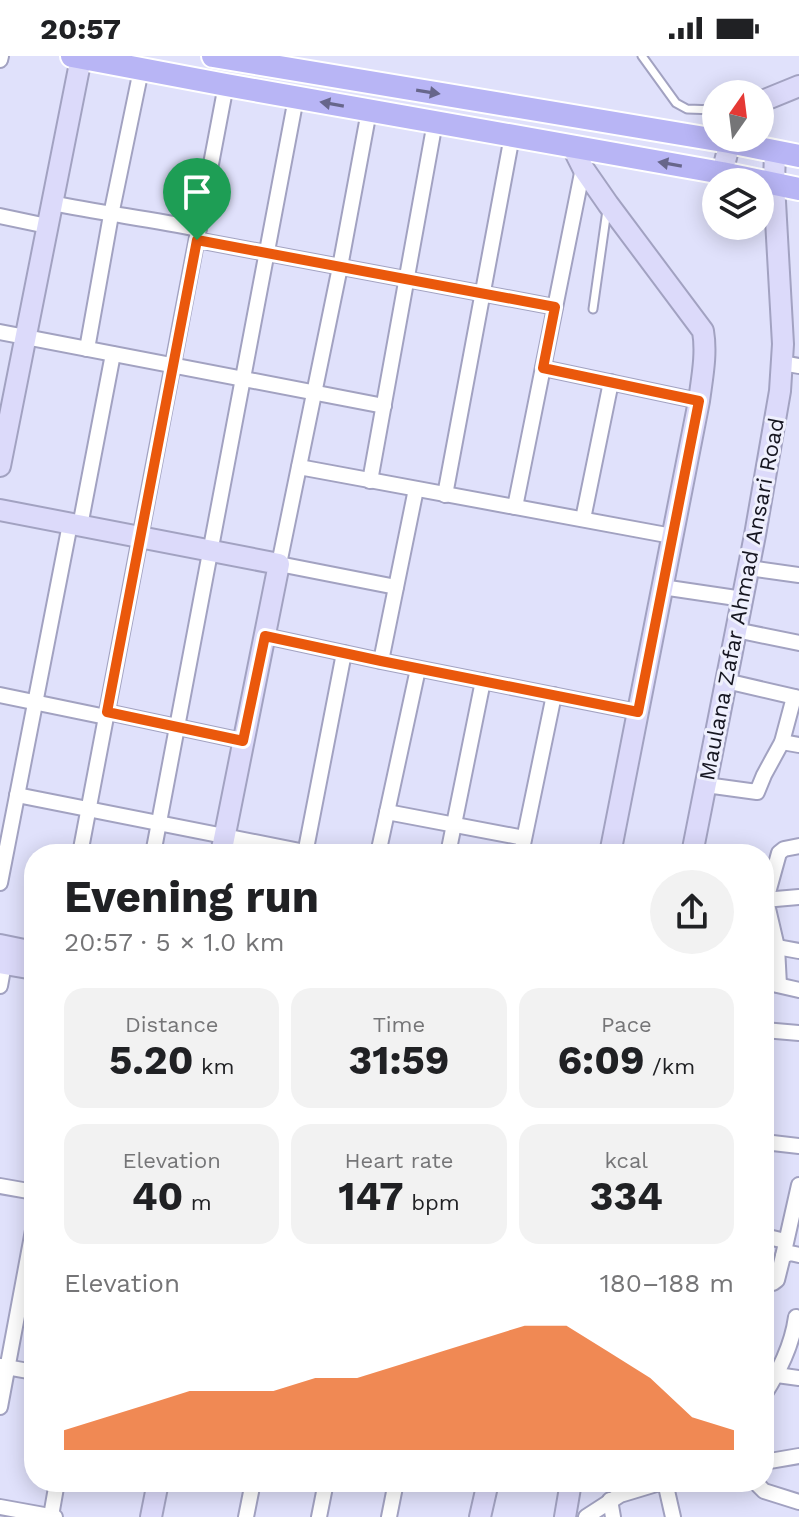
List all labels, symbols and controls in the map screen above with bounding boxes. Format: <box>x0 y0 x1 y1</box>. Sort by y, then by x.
text: 20:57 <box>40 11 121 46</box>
north arrow <box>702 80 774 152</box>
map controls <box>702 80 774 240</box>
one-way arrow <box>416 86 441 99</box>
one-way arrow <box>319 97 344 110</box>
pin <box>163 158 231 240</box>
one-way arrow <box>658 158 683 170</box>
button: layers <box>702 168 774 240</box>
icon: arrive <box>175 170 219 214</box>
street label: Maulana Zafar Ahmad Ansari Road <box>694 416 789 783</box>
button: share <box>650 870 734 954</box>
text: Evening run <box>64 871 319 923</box>
text: 20:57 · 5 × 1.0 km <box>64 927 285 957</box>
text: Distance <box>125 1012 218 1037</box>
text: Time <box>373 1012 425 1037</box>
text: Pace <box>601 1012 652 1037</box>
text: 5.20 <box>109 1037 193 1084</box>
text: 31:59 <box>348 1037 449 1084</box>
text: 6:09 <box>557 1037 645 1084</box>
text: km <box>193 1054 234 1079</box>
text: /km <box>645 1054 695 1079</box>
text: Elevation <box>123 1148 221 1173</box>
text: Heart rate <box>345 1148 453 1173</box>
text: kcal <box>605 1148 648 1173</box>
text: 40 <box>132 1173 183 1220</box>
text: 147 <box>338 1173 404 1220</box>
text: 334 <box>590 1173 663 1220</box>
text: m <box>183 1190 212 1215</box>
text: bpm <box>404 1190 460 1215</box>
text: Elevation <box>64 1268 180 1298</box>
text: 180–188 m <box>600 1268 734 1298</box>

